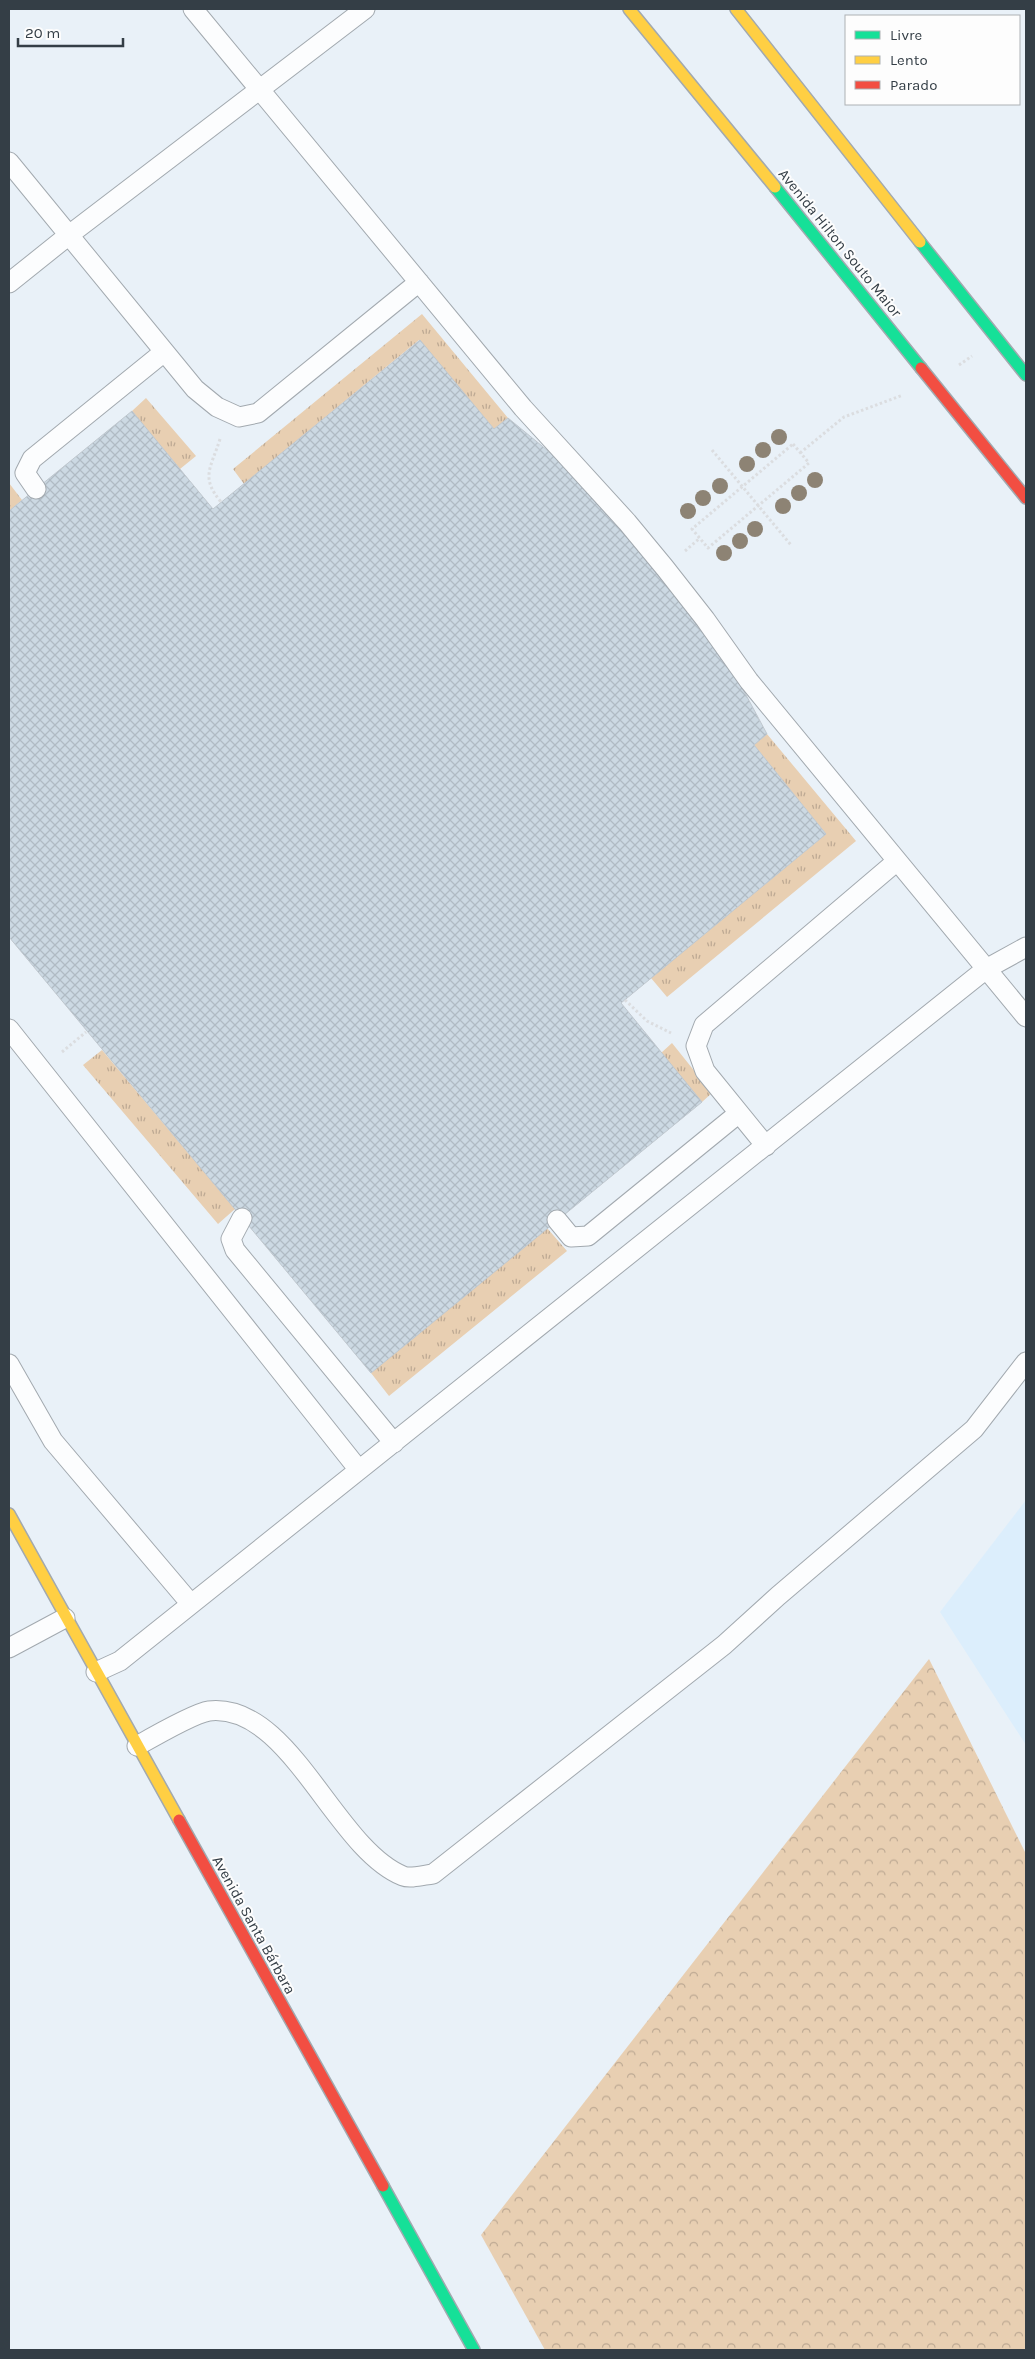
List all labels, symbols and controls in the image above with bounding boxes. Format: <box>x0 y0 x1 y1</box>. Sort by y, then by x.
scale bar <box>18 15 122 47</box>
legend <box>845 15 1020 105</box>
text: 20 m <box>25 24 60 42</box>
text: Livre <box>890 26 922 44</box>
text: Lento <box>890 51 928 69</box>
text: Parado <box>890 76 937 94</box>
street label: Avenida Hilton Souto Maior <box>775 165 906 321</box>
street label: Avenida Santa Bárbara <box>208 1853 300 1997</box>

